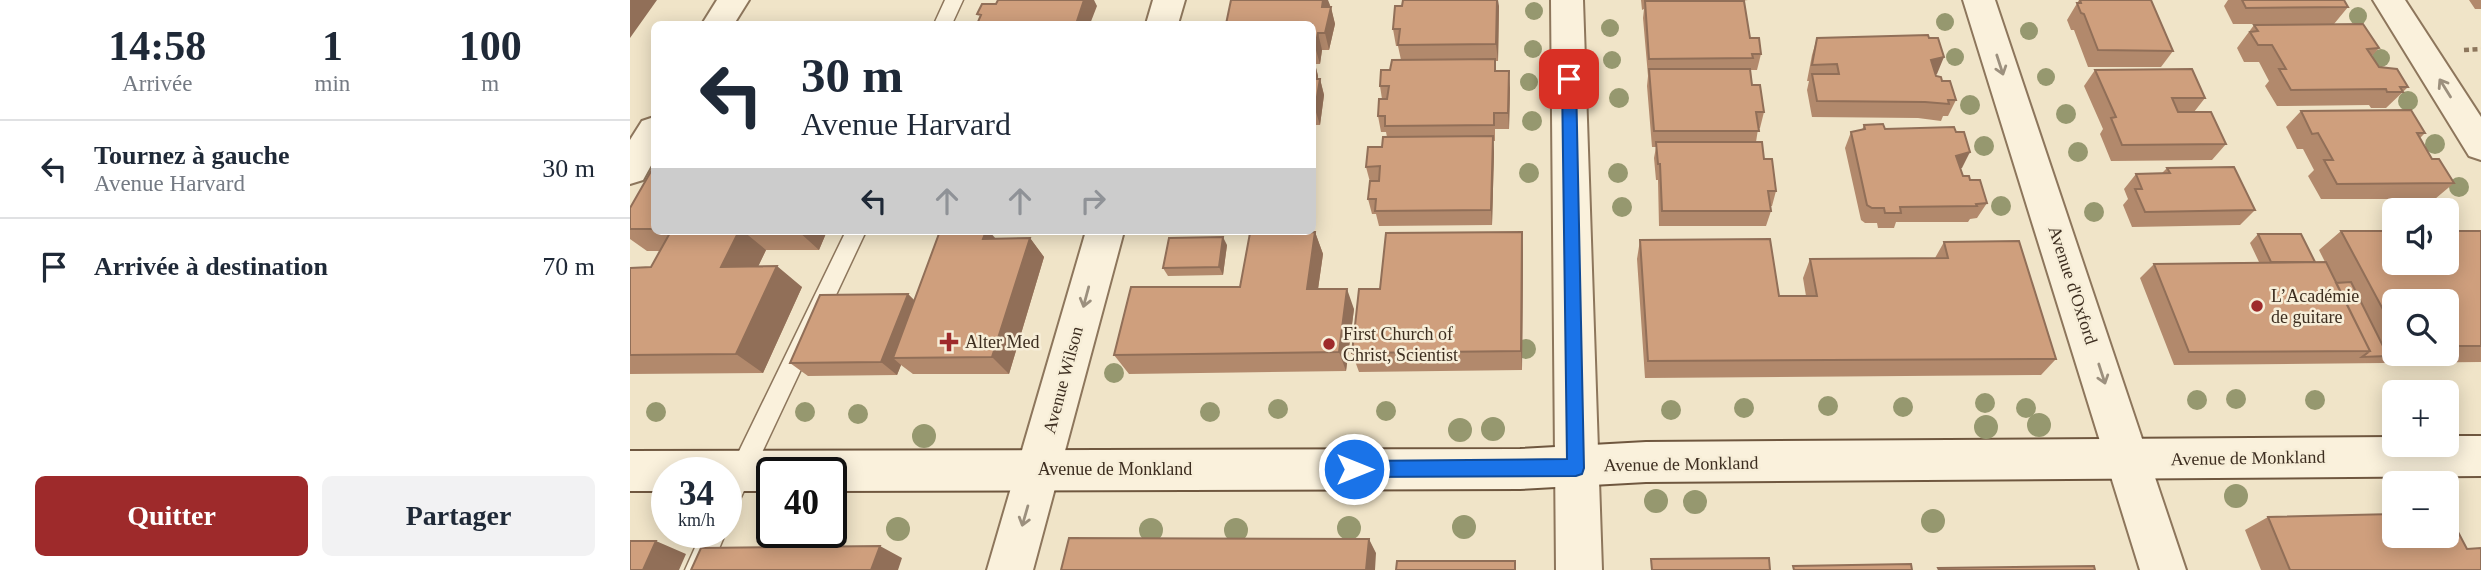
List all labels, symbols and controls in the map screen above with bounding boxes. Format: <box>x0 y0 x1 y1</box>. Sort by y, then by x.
text: 14:58 <box>108 23 206 69</box>
text: 1 <box>322 23 343 69</box>
text: 100 <box>459 23 522 69</box>
text: 30 m <box>801 48 903 103</box>
icon: left <box>686 49 777 140</box>
pin <box>1539 49 1599 109</box>
one-way arrow <box>1995 53 2007 75</box>
icon: arrive <box>1550 60 1588 98</box>
text: Arrivée <box>122 71 192 96</box>
text: min <box>315 71 350 96</box>
text: m <box>481 71 499 96</box>
one-way arrow <box>2437 79 2451 99</box>
text: Avenue Harvard <box>801 106 1011 142</box>
text: Tournez à gauche <box>94 141 290 170</box>
icon: left <box>35 150 73 188</box>
text: 30 m <box>542 154 595 183</box>
text: Avenue Harvard <box>94 171 245 196</box>
icon: left <box>855 182 893 220</box>
icon: ahead <box>928 182 966 220</box>
icon: ahead <box>1001 182 1039 220</box>
icon: right <box>1074 182 1112 220</box>
map controls <box>2382 198 2459 548</box>
button: sound <box>2382 198 2459 275</box>
street label: Avenue d'Oxford <box>2044 223 2102 347</box>
icon: arrive <box>35 248 73 286</box>
text: Arrivée à destination <box>94 252 328 281</box>
text: 70 m <box>542 252 595 281</box>
one-way arrow <box>1079 286 1092 308</box>
place label: L’Académie de guitare <box>2271 286 2359 327</box>
button: search <box>2382 289 2459 366</box>
marker: L’Académie de guitare <box>2249 298 2265 314</box>
street label: Avenue Wilson <box>1039 324 1087 436</box>
place label: First Church of Christ, Scientist <box>1343 324 1458 365</box>
marker: Alter Med <box>939 332 959 352</box>
place label: Alter Med <box>965 332 1039 352</box>
marker: First Church of Christ, Scientist <box>1321 336 1337 352</box>
one-way arrow <box>2096 363 2109 385</box>
button: + <box>2382 380 2459 457</box>
position arrow <box>1317 432 1391 506</box>
street label: Avenue de Monkland <box>2171 447 2325 469</box>
street label: Avenue de Monkland <box>1604 453 1758 475</box>
speed limit sign: 40 <box>756 457 847 548</box>
street label: Avenue de Monkland <box>1038 459 1192 479</box>
button: − <box>2382 471 2459 548</box>
text: 34 <box>679 474 714 513</box>
button: Quitter <box>35 476 308 556</box>
button: Partager <box>322 476 595 556</box>
one-way arrow <box>1018 504 1031 527</box>
text: km/h <box>678 510 715 530</box>

